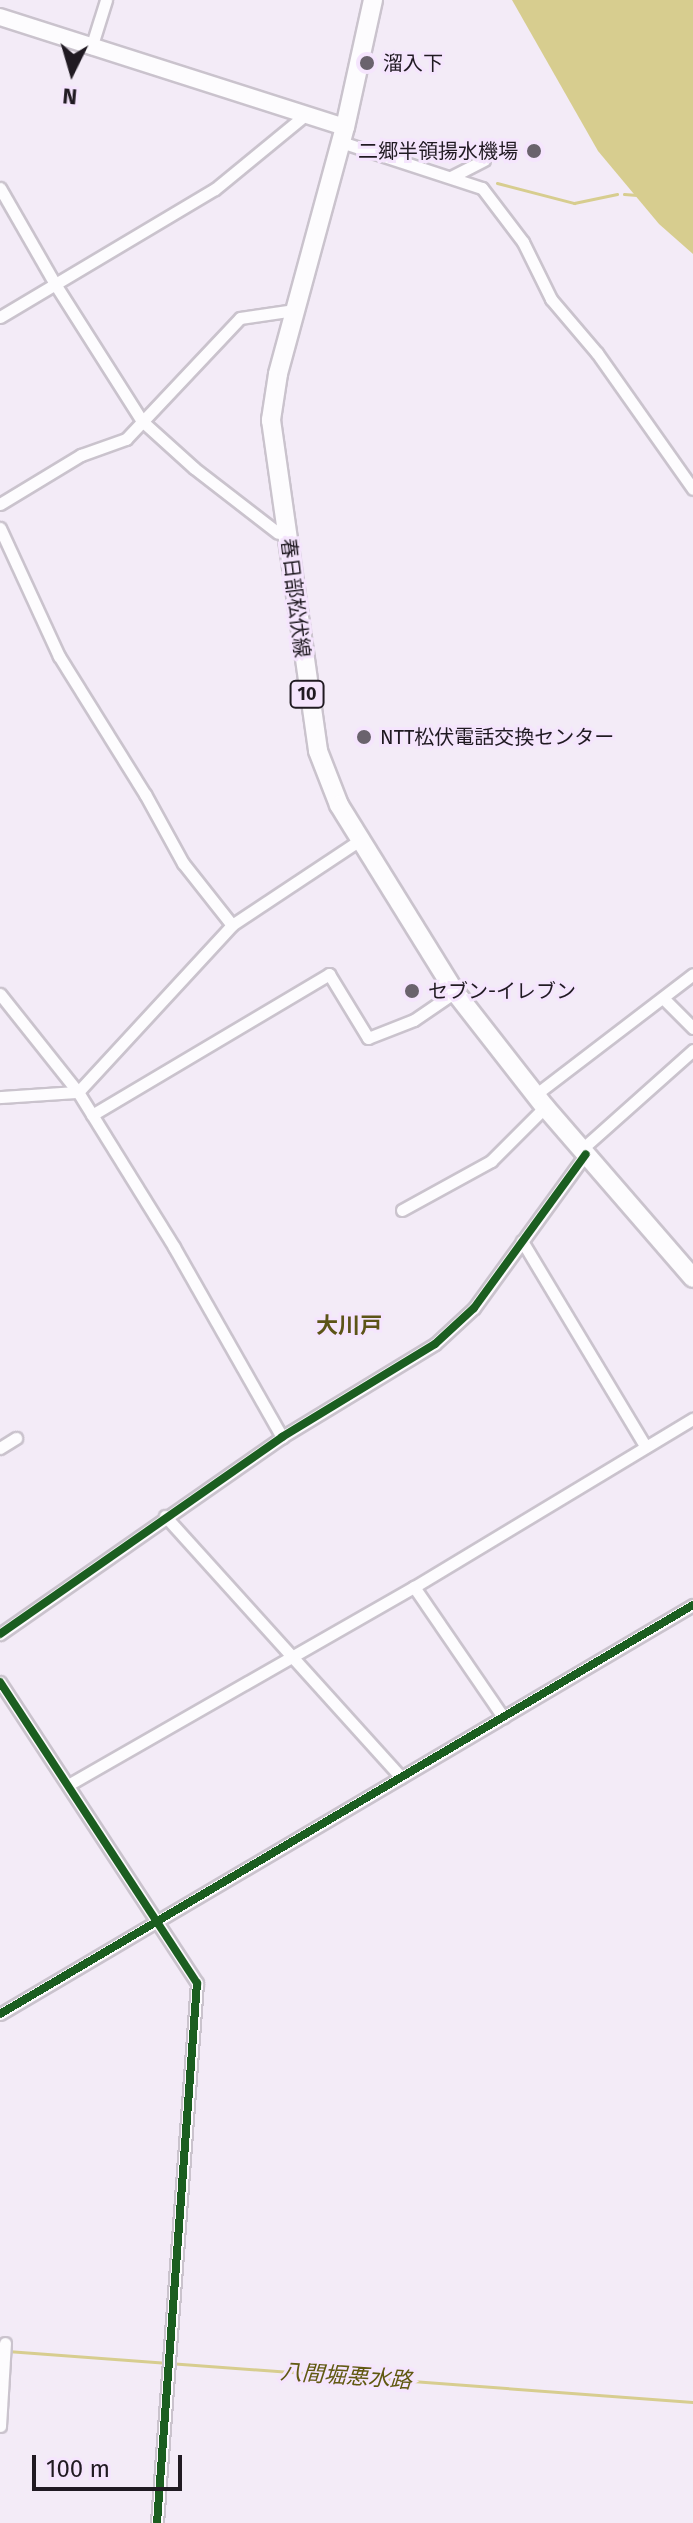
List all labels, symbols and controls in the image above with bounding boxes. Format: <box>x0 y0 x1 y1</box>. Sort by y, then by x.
north arrow <box>32 32 112 112</box>
place label: 溜入下 <box>383 51 443 75</box>
marker: 溜入下 <box>358 54 376 72</box>
text: N <box>61 82 78 110</box>
place label: 二郷半領揚水機場 <box>358 139 518 163</box>
marker: 二郷半領揚水機場 <box>525 142 543 160</box>
street label: 春日部松伏線 <box>276 537 314 659</box>
road number: 10 <box>289 680 325 708</box>
place label: NTT松伏電話交換センター <box>380 725 614 749</box>
marker: NTT松伏電話交換センター <box>355 728 373 746</box>
place label: セブン-イレブン <box>428 979 576 1003</box>
marker: セブン-イレブン <box>403 982 421 1000</box>
district label: 大川戸 <box>316 1313 382 1339</box>
water label: 八間堀悪水路 <box>279 2358 413 2394</box>
scale bar <box>36 2439 186 2489</box>
text: 100 m <box>46 2455 110 2483</box>

